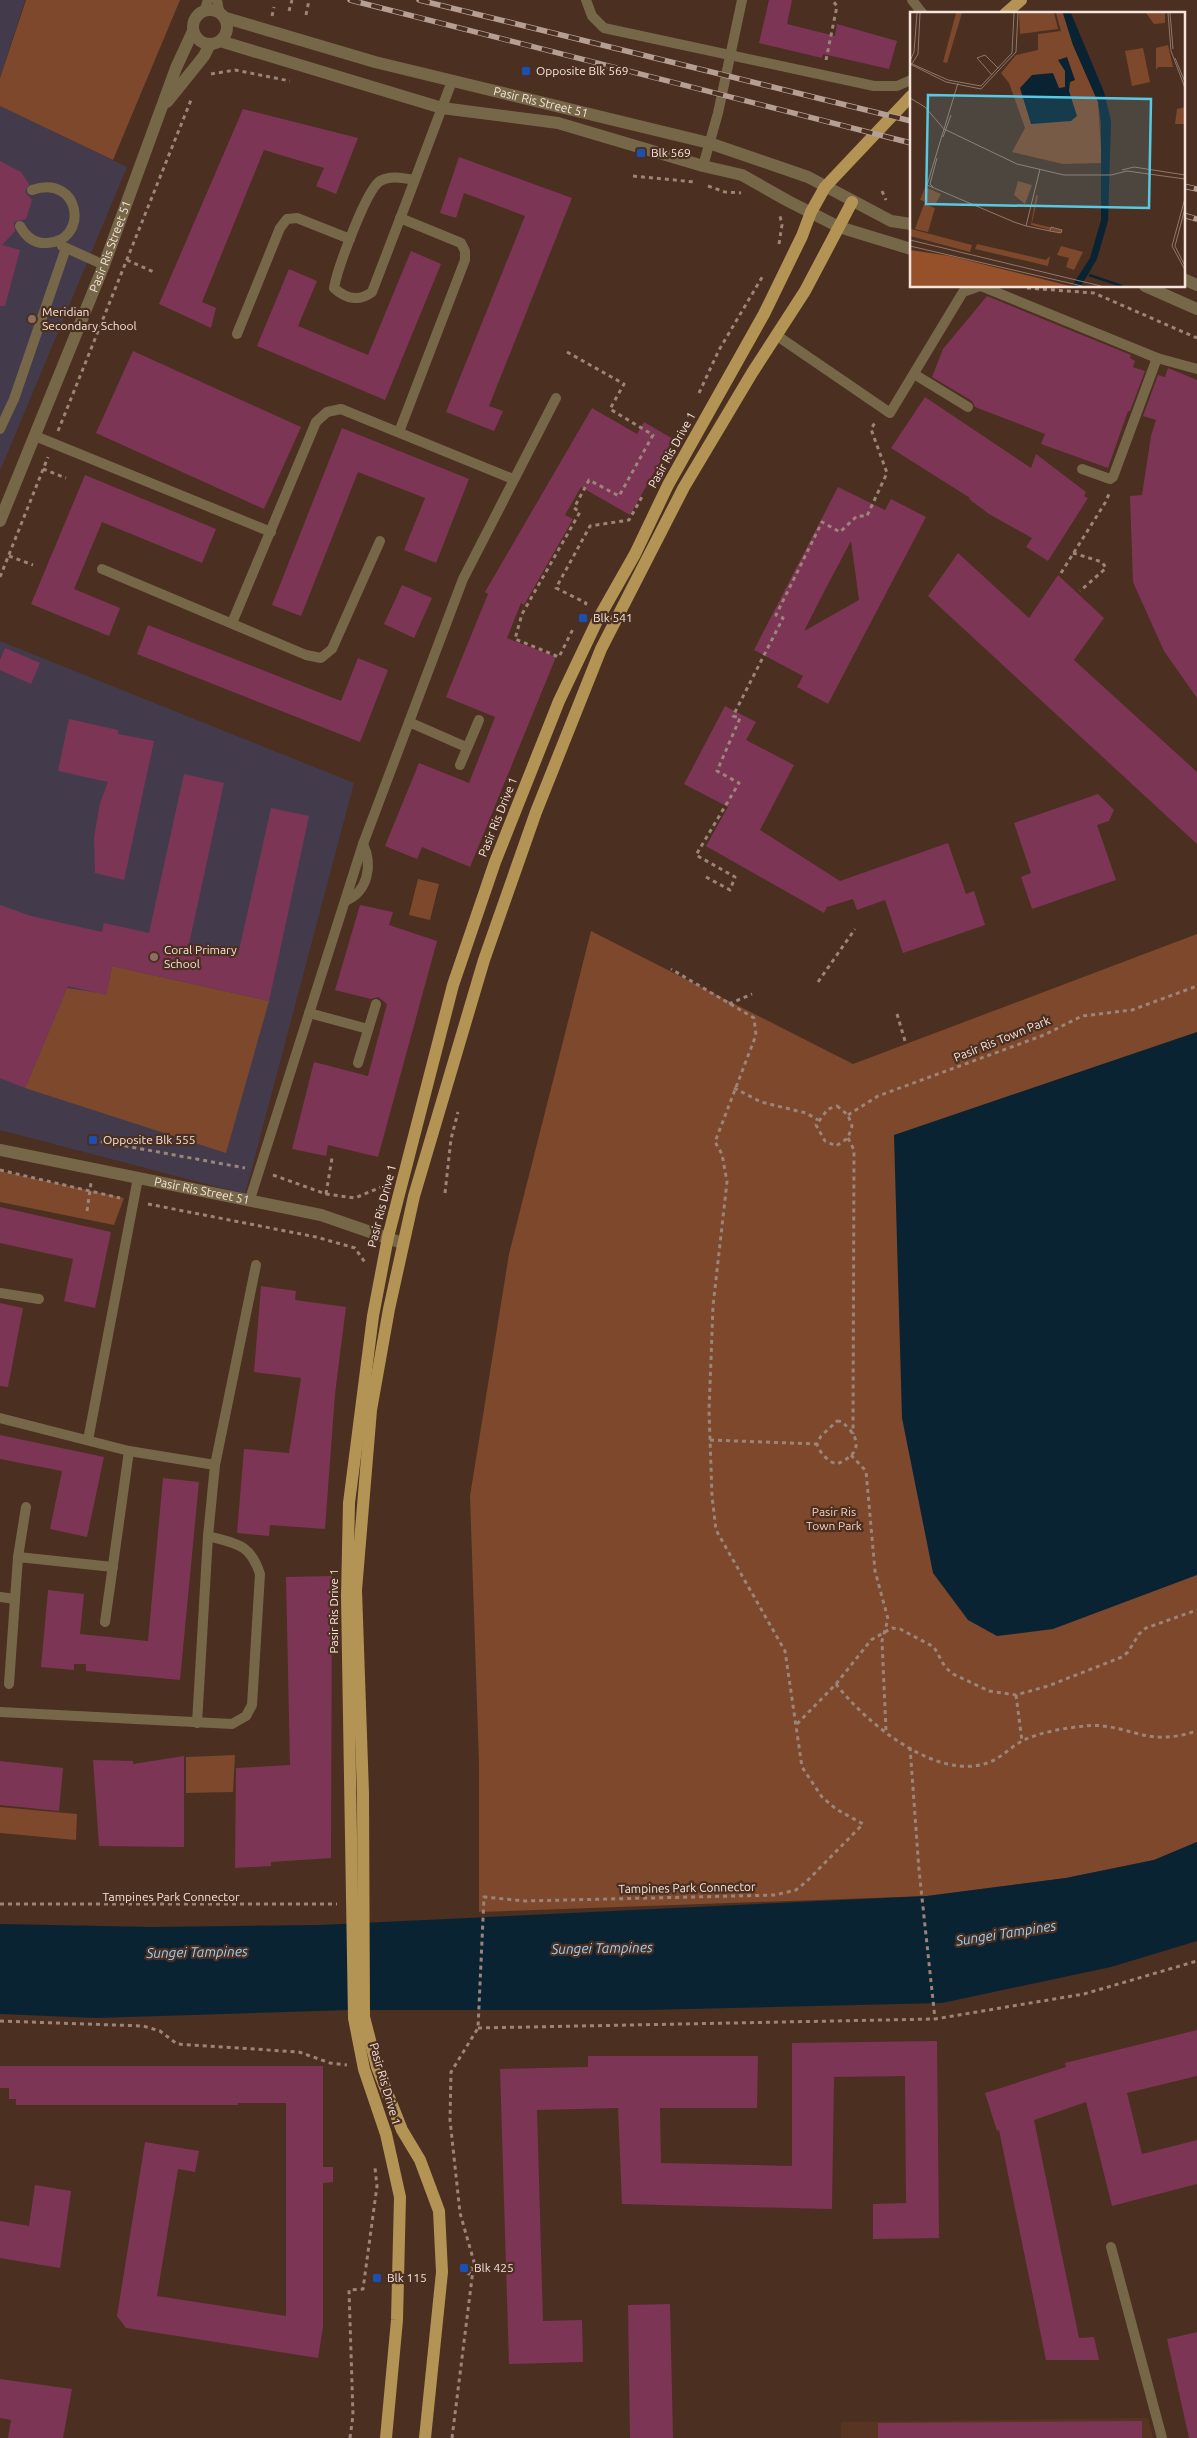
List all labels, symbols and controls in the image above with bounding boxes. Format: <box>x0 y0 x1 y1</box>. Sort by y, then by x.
inset map <box>910 12 1184 288</box>
place label: Opposite Blk 569 <box>536 64 628 77</box>
marker: Opposite Blk 569 <box>520 65 532 77</box>
street label: Pasir Ris Street 51 <box>492 84 590 119</box>
place label: Blk 569 <box>651 146 691 159</box>
marker: Blk 569 <box>635 147 647 159</box>
street label: Pasir Ris Street 51 <box>87 199 133 294</box>
place label: Meridian Secondary School <box>42 305 137 332</box>
marker: Meridian Secondary School <box>26 313 38 325</box>
street label: Pasir Ris Drive 1 <box>645 409 698 490</box>
place label: Blk 541 <box>593 611 633 624</box>
marker: Blk 541 <box>577 612 589 624</box>
street label: Pasir Ris Drive 1 <box>476 775 519 859</box>
place label: Coral Primary School <box>164 943 237 970</box>
marker: Coral Primary School <box>148 951 160 963</box>
street label: Pasir Ris Town Park <box>952 1013 1052 1064</box>
place label: Opposite Blk 555 <box>103 1133 195 1146</box>
marker: Opposite Blk 555 <box>87 1134 99 1146</box>
street label: Pasir Ris Drive 1 <box>365 1163 398 1249</box>
street label: Pasir Ris Street 51 <box>153 1174 251 1206</box>
park label: Pasir Ris Town Park <box>806 1505 862 1532</box>
street label: Pasir Ris Drive 1 <box>327 1569 340 1653</box>
street label: Tampines Park Connector <box>618 1880 756 1895</box>
street label: Tampines Park Connector <box>102 1890 240 1903</box>
water label: Sungei Tampines <box>954 1917 1057 1949</box>
water label: Sungei Tampines <box>550 1939 653 1957</box>
water label: Sungei Tampines <box>145 1943 248 1961</box>
street label: Pasir Ris Drive 1 <box>368 2041 403 2126</box>
place label: Blk 425 <box>474 2261 514 2274</box>
marker: Blk 425 <box>458 2262 470 2274</box>
place label: Blk 115 <box>387 2271 427 2284</box>
marker: Blk 115 <box>371 2272 383 2284</box>

